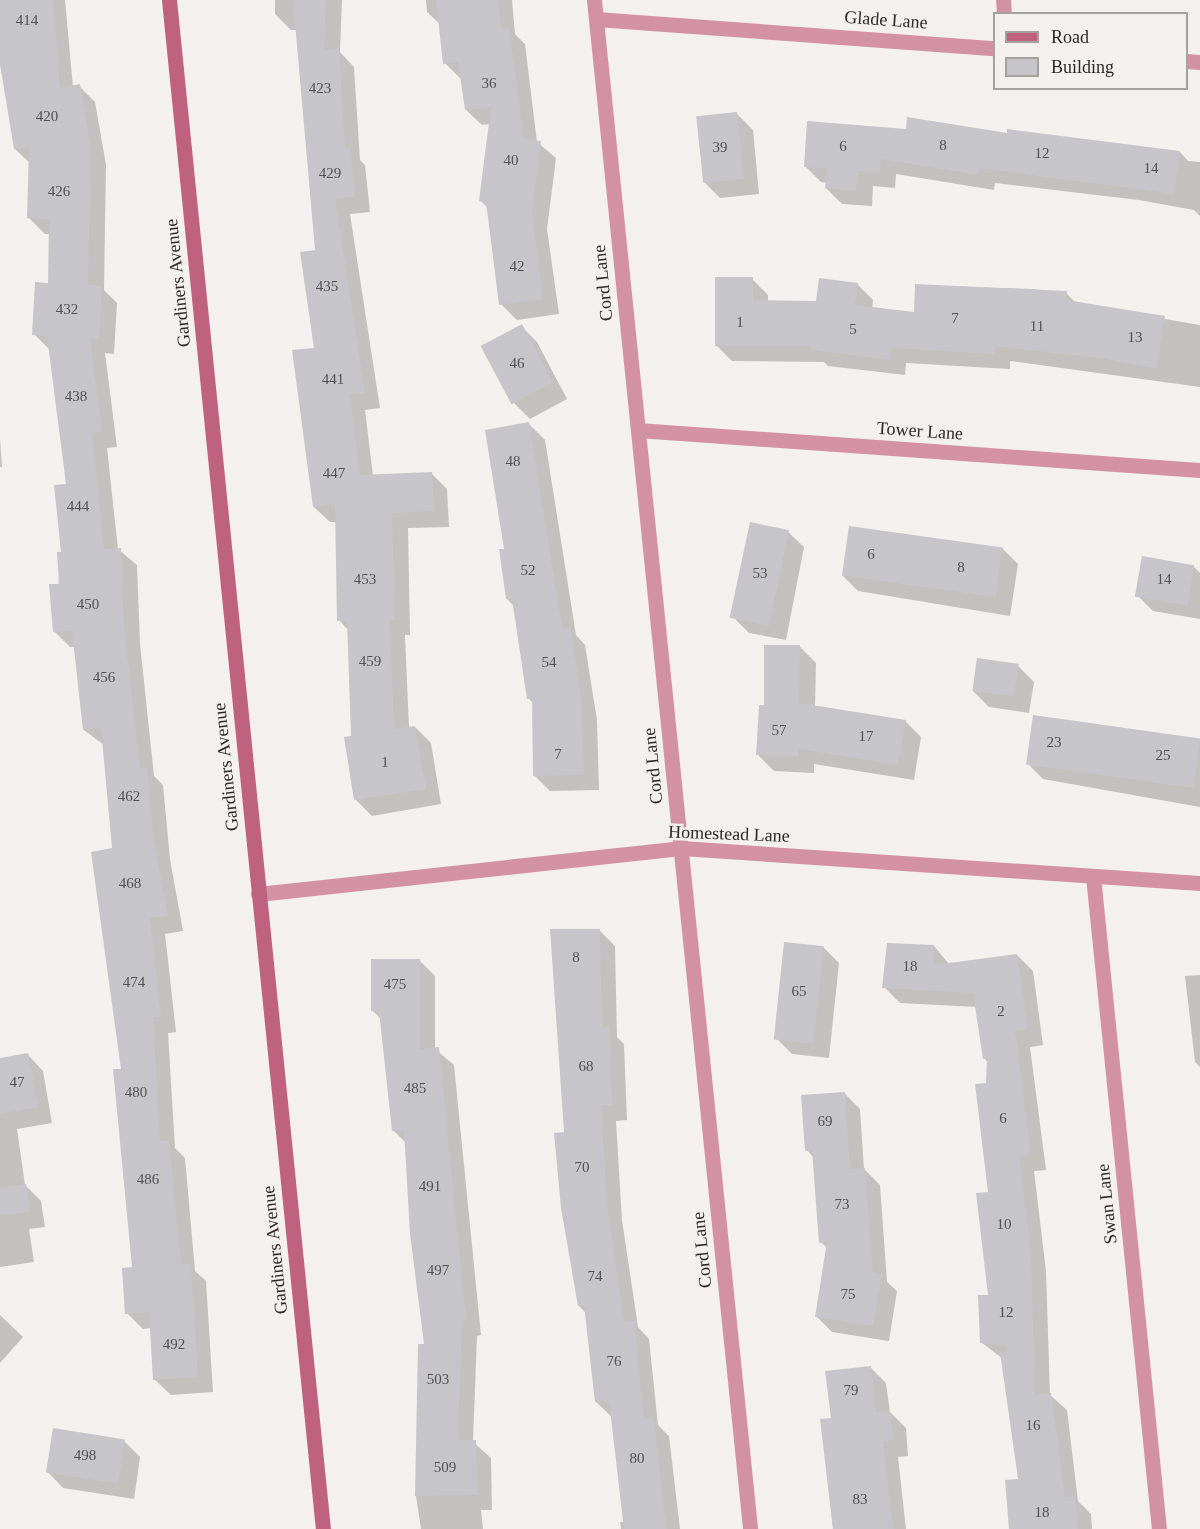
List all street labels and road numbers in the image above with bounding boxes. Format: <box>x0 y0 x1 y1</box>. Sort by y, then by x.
street label: Glade Lane <box>844 6 928 34</box>
street label: Gardiners Avenue <box>160 217 196 349</box>
street label: Cord Lane <box>588 244 618 322</box>
street label: Tower Lane <box>876 417 964 445</box>
street label: Gardiners Avenue <box>208 701 244 833</box>
street label: Cord Lane <box>638 727 668 805</box>
street label: Homestead Lane <box>668 821 790 847</box>
street label: Swan Lane <box>1092 1163 1122 1245</box>
street label: Gardiners Avenue <box>257 1184 293 1316</box>
street label: Cord Lane <box>687 1211 717 1289</box>

